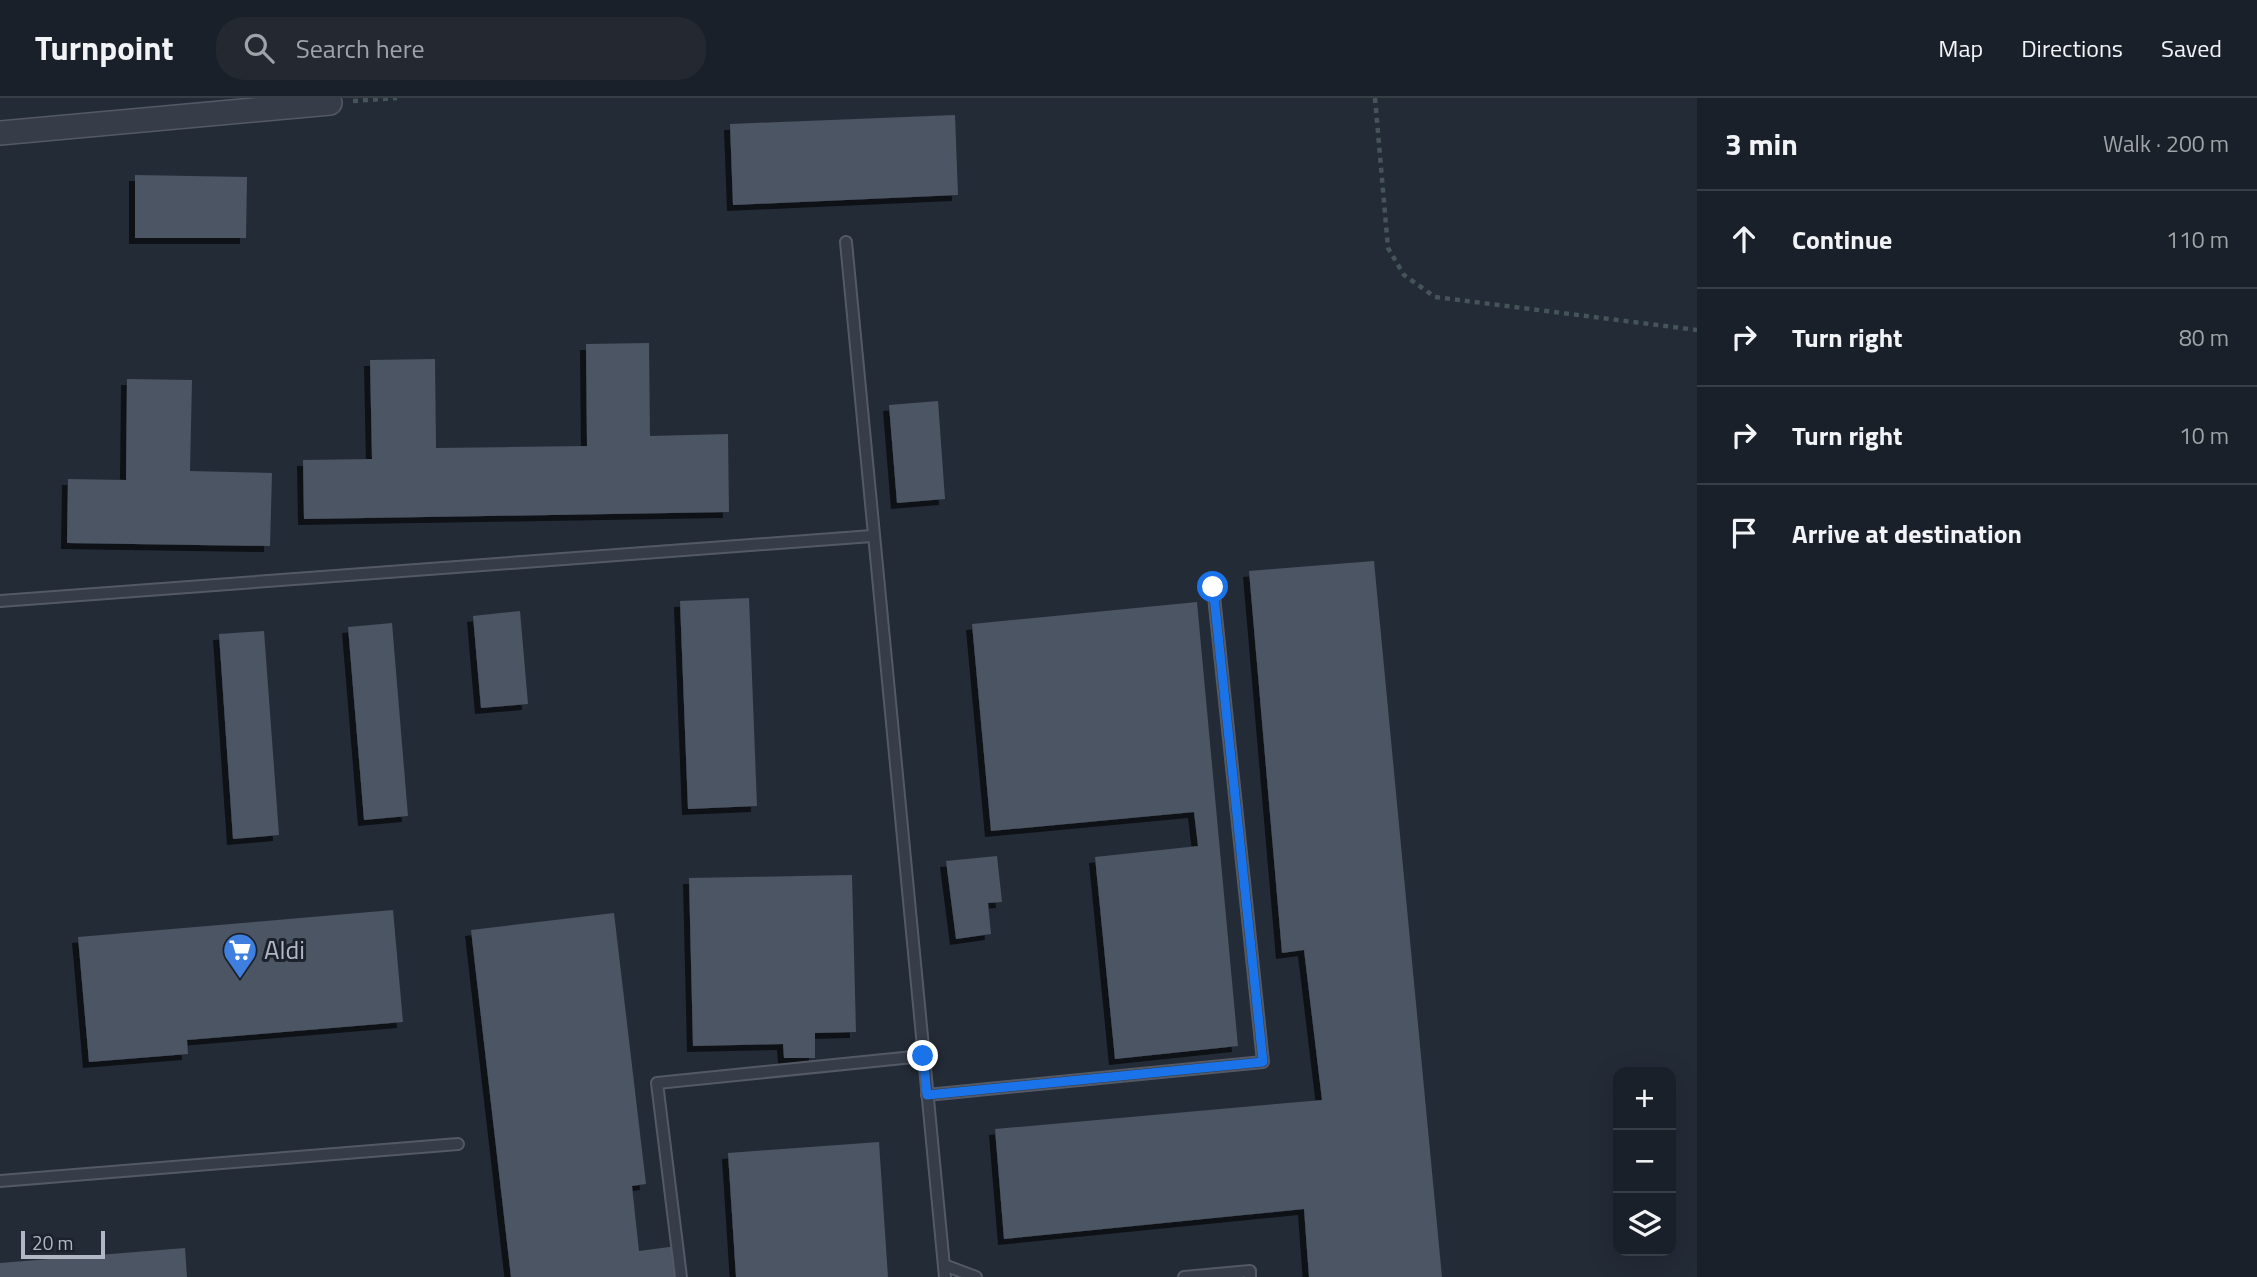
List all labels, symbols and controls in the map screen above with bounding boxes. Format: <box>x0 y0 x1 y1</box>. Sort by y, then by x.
search box <box>216 17 706 80</box>
text: Turnpoint <box>35 23 174 73</box>
icon: search <box>240 29 278 67</box>
text: Search here <box>296 29 425 68</box>
text: Map <box>1938 30 1983 66</box>
text: Directions <box>2021 30 2123 66</box>
text: Saved <box>2161 30 2222 66</box>
text: 3 min <box>1725 121 1798 167</box>
text: Walk · 200 m <box>2103 126 2229 161</box>
icon: ahead <box>1725 220 1763 258</box>
text: Continue <box>1792 220 1892 259</box>
text: 110 m <box>2166 222 2229 257</box>
icon: right <box>1725 318 1763 356</box>
text: Turn right <box>1792 318 1903 357</box>
text: 80 m <box>2179 320 2229 355</box>
icon: right <box>1725 416 1763 454</box>
text: Turn right <box>1792 416 1903 455</box>
text: 10 m <box>2179 418 2229 453</box>
icon: arrive <box>1725 514 1763 552</box>
text: Arrive at destination <box>1792 514 2022 553</box>
route start <box>1197 571 1228 602</box>
place label: Aldi <box>264 930 305 969</box>
supermarket icon: Aldi <box>221 931 259 980</box>
route end <box>907 1040 938 1071</box>
map controls <box>1613 1067 1676 1256</box>
button: + <box>1613 1067 1676 1130</box>
button: − <box>1613 1130 1676 1193</box>
button: layers <box>1613 1193 1676 1256</box>
scale bar <box>21 1228 105 1260</box>
text: 20 m <box>32 1228 73 1257</box>

